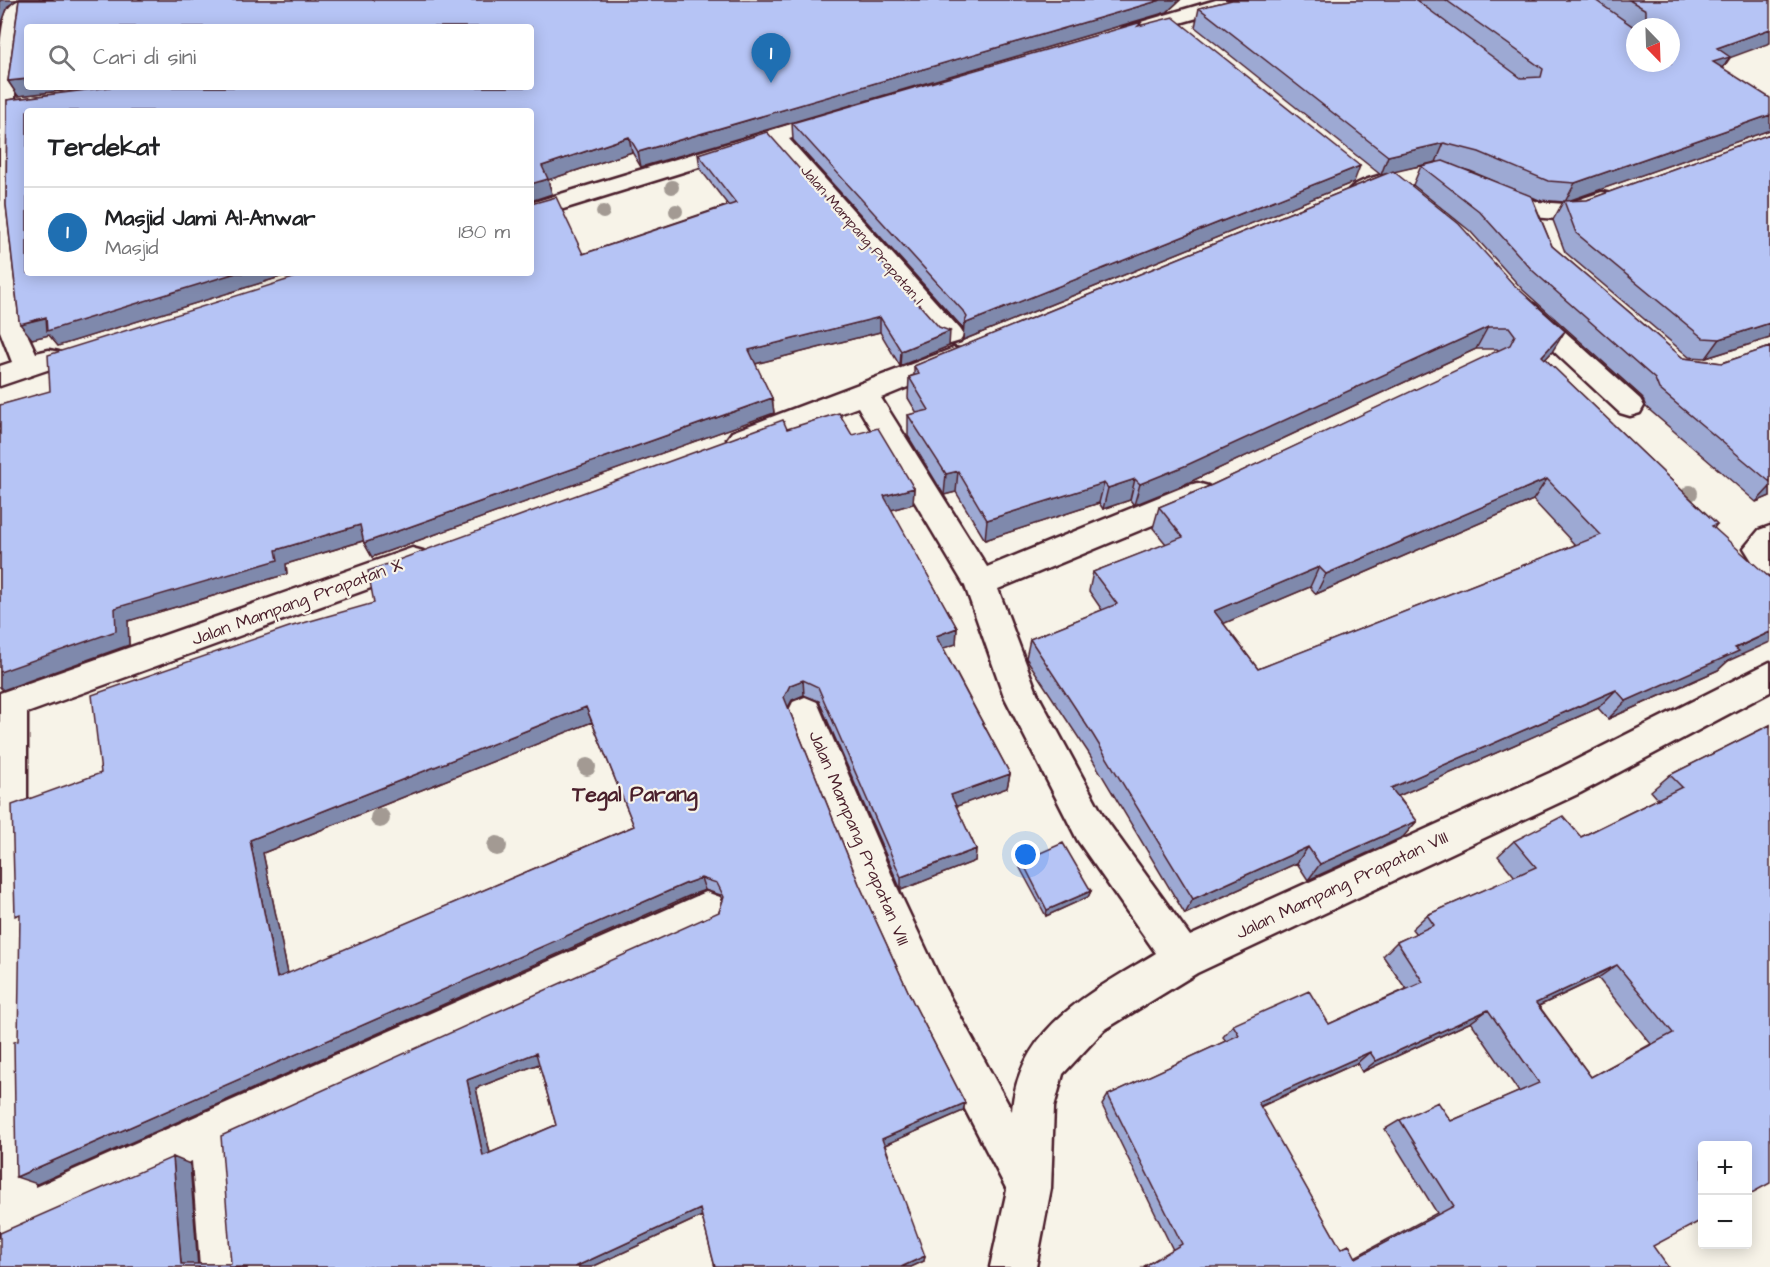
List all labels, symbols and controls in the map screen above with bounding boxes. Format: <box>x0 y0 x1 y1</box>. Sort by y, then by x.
north arrow <box>1626 18 1680 72</box>
search box <box>24 24 534 90</box>
pin: 1 <box>752 34 790 83</box>
icon: search <box>45 41 78 74</box>
text: Cari di sini <box>93 42 196 73</box>
text: Terdekat <box>48 129 160 165</box>
street label: Jalan Mampang Prapatan I <box>795 161 929 310</box>
text: Masjid Jami Al-Anwar <box>105 203 315 234</box>
text: 1 <box>66 218 69 246</box>
text: 180 m <box>458 218 510 246</box>
text: Masjid <box>105 234 159 262</box>
street label: Jalan Mampang Prapatan X <box>188 552 406 653</box>
street label: Jalan Mampang Prapatan VIII <box>801 727 916 950</box>
district label: Tegal Parang <box>571 780 698 811</box>
street label: Jalan Mampang Prapatan VIII <box>1232 825 1453 946</box>
your location <box>1011 840 1040 869</box>
map controls <box>1698 1141 1752 1249</box>
button: + <box>1698 1141 1752 1195</box>
button: − <box>1698 1195 1752 1249</box>

